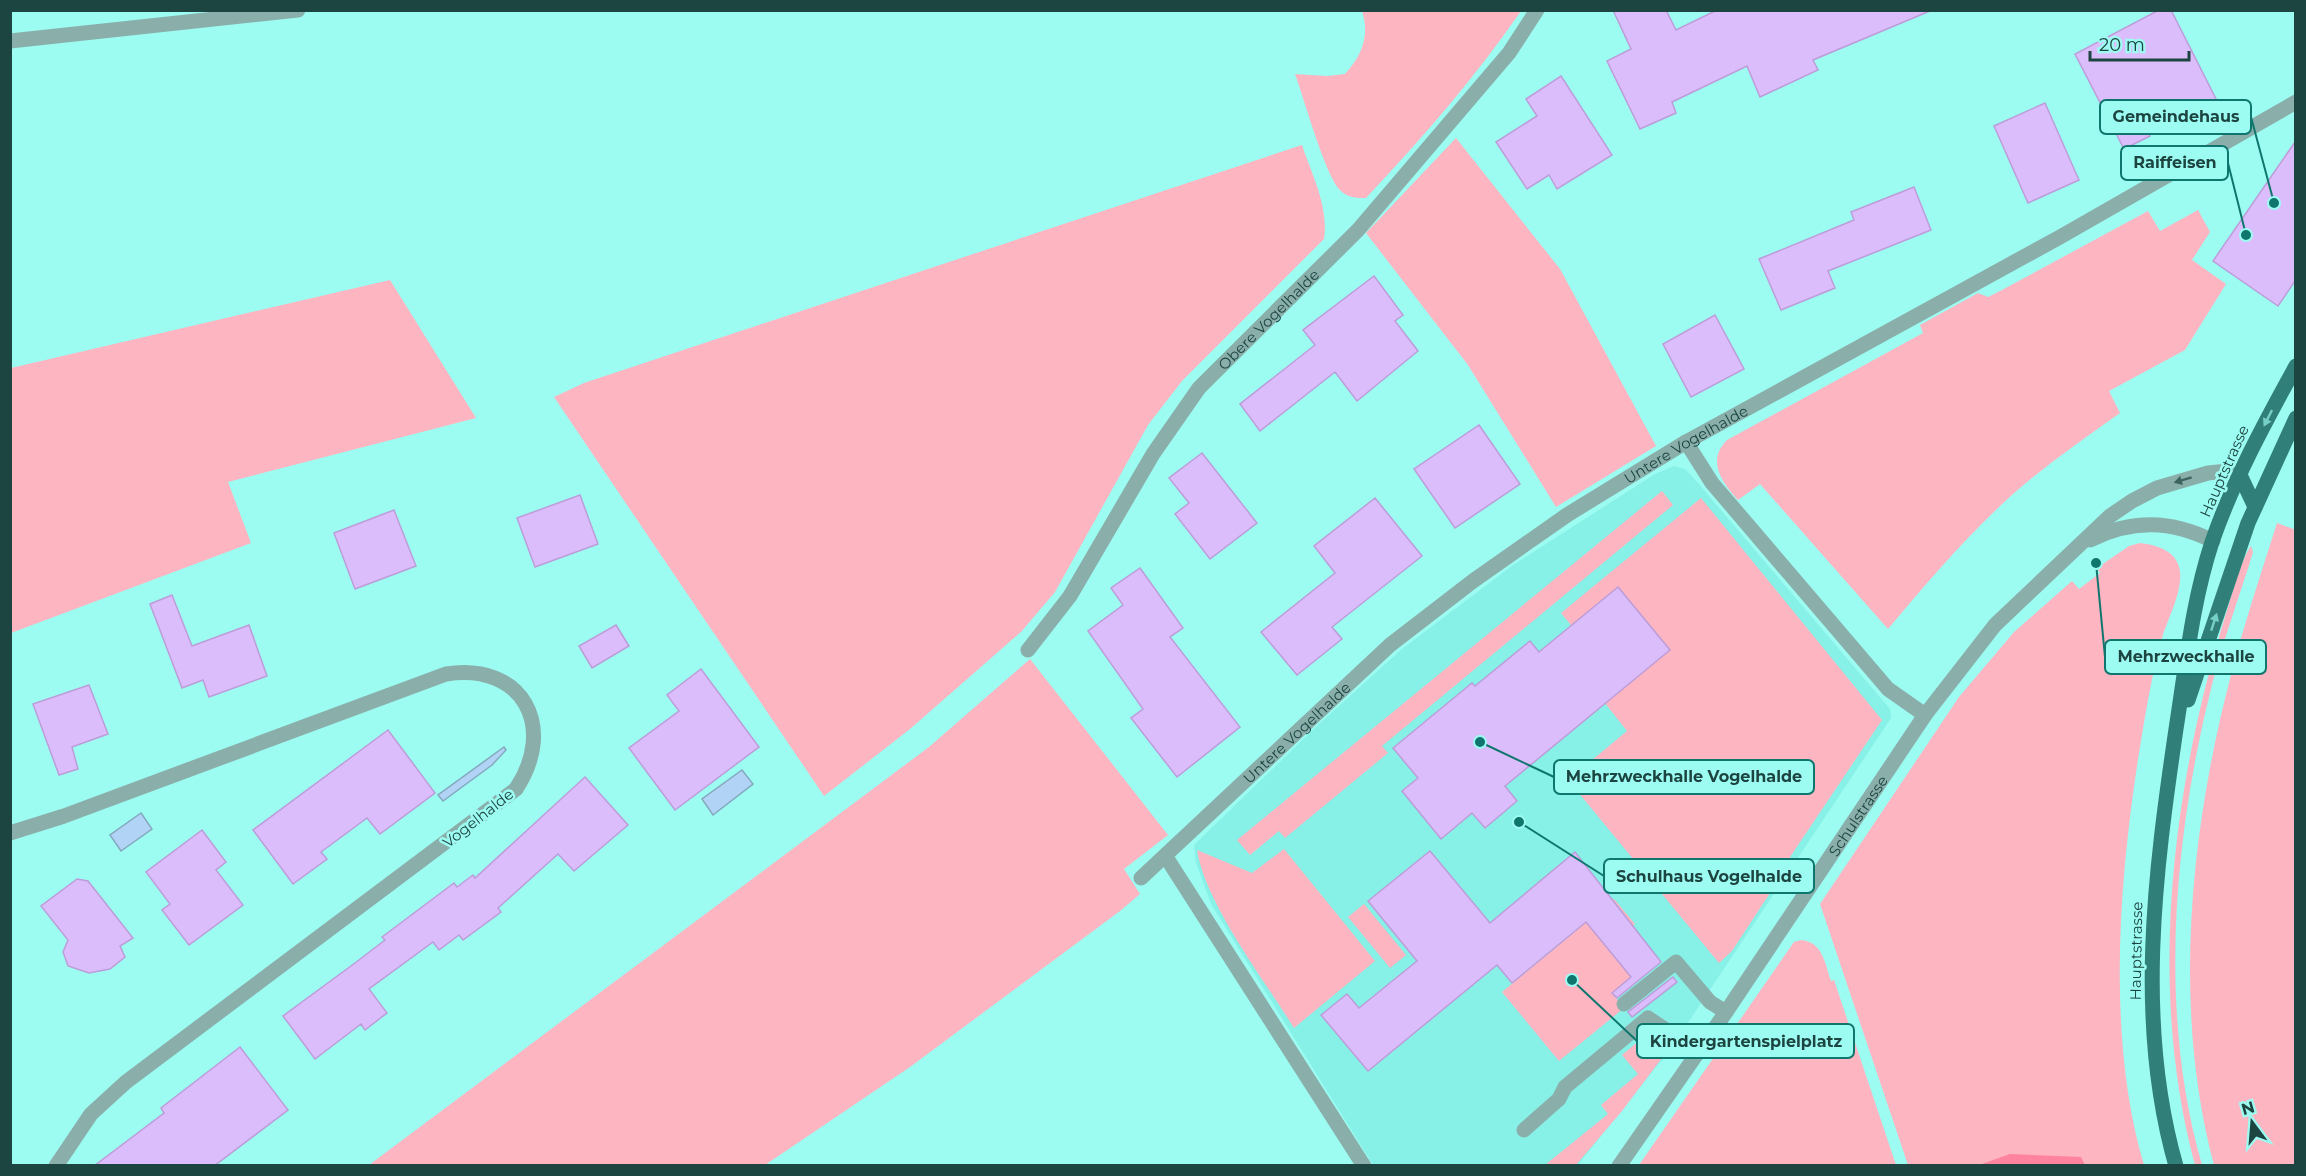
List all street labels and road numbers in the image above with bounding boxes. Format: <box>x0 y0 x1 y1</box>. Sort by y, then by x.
street label: Obere Vogelhalde <box>1214 265 1323 374</box>
street label: Untere Vogelhalde <box>1620 401 1751 487</box>
street label: Hauptstrasse <box>2195 422 2253 520</box>
street label: Untere Vogelhalde <box>1239 678 1354 787</box>
street label: Schulstrasse <box>1824 772 1891 860</box>
street label: Vogelhalde <box>439 784 517 852</box>
street label: Hauptstrasse <box>2126 901 2146 1001</box>

